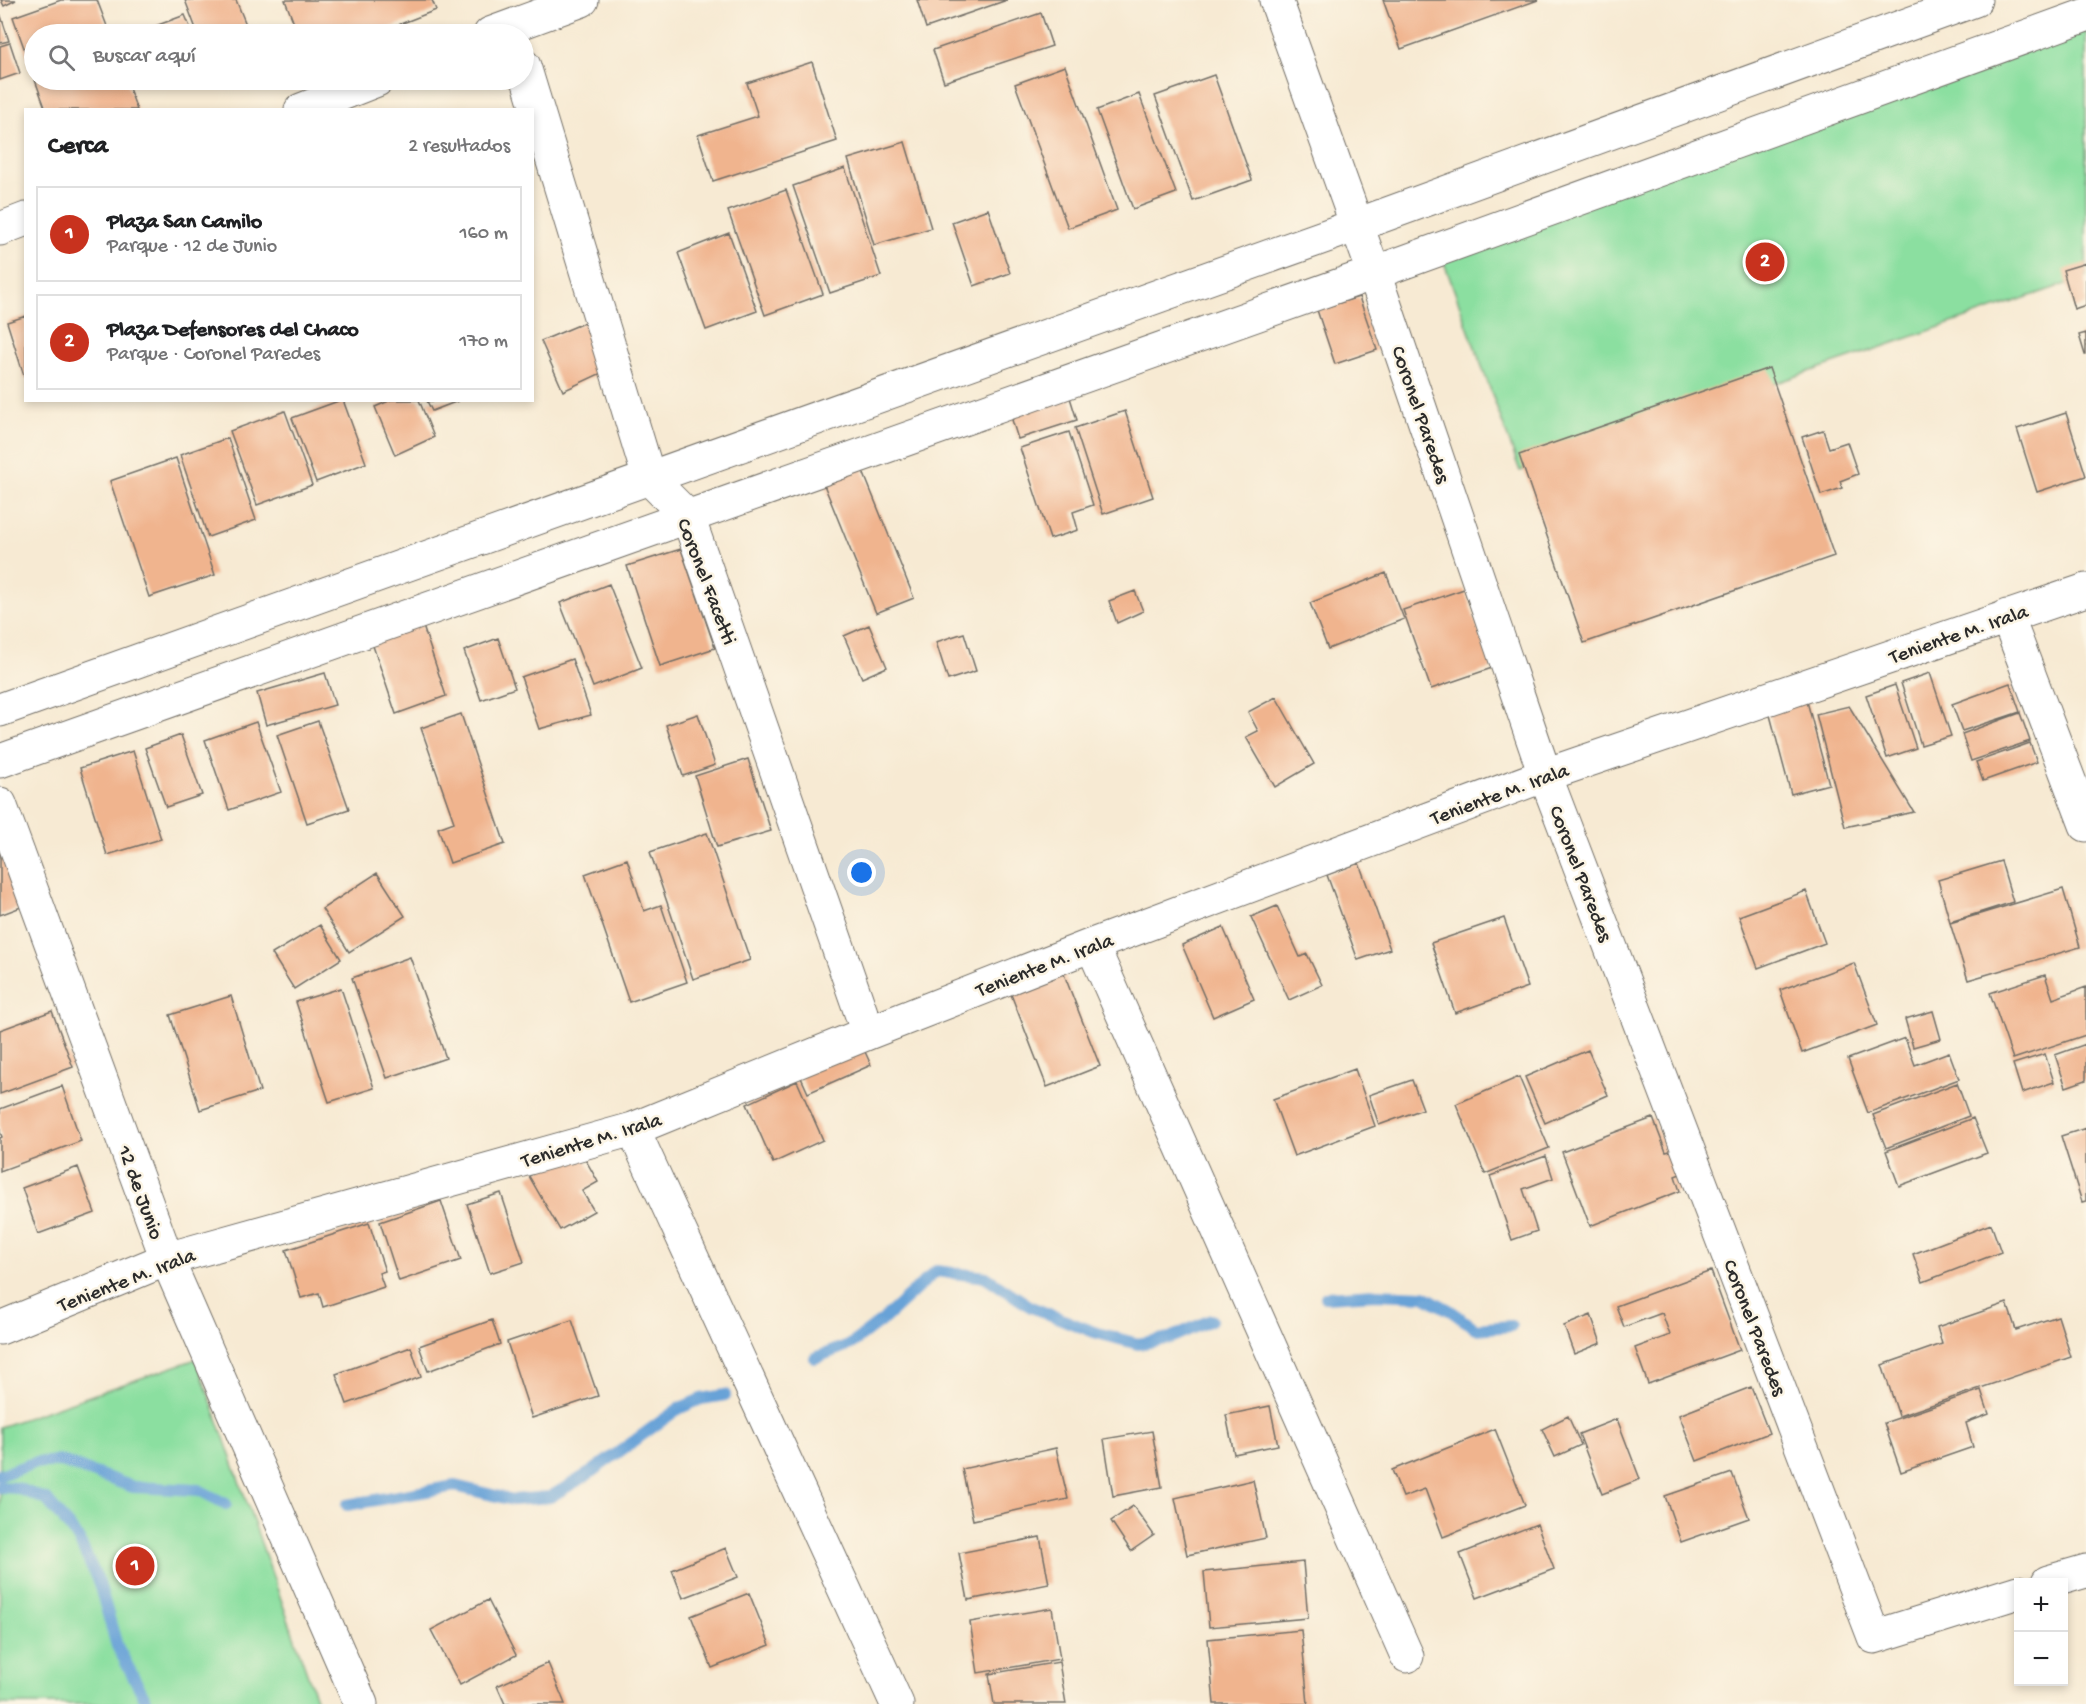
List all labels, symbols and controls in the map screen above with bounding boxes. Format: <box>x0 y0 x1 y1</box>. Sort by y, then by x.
search box <box>24 24 534 90</box>
icon: search <box>45 41 78 74</box>
text: Buscar aquí <box>93 44 196 70</box>
text: Cerca <box>48 132 108 163</box>
text: 2 resultados <box>408 136 510 159</box>
text: Plaza San Camilo <box>107 210 262 236</box>
text: 1 <box>65 223 74 246</box>
text: 160 m <box>459 223 508 246</box>
text: Parque · 12 de Junio <box>107 236 277 259</box>
pin: 2 <box>1746 240 1784 284</box>
text: Plaza Defensores del Chaco <box>107 318 359 344</box>
text: 2 <box>65 331 74 354</box>
text: 170 m <box>459 331 508 354</box>
street label: Coronel Paredes <box>1384 343 1454 488</box>
text: Parque · Coronel Paredes <box>107 344 320 367</box>
street label: Coronel Facetti <box>669 516 740 649</box>
street label: Teniente M. Irala <box>1885 600 2033 672</box>
street label: Teniente M. Irala <box>1427 759 1574 833</box>
street label: Coronel Paredes <box>1541 803 1617 947</box>
your location <box>847 858 876 887</box>
street label: Teniente M. Irala <box>972 929 1119 1005</box>
street label: Teniente M. Irala <box>518 1109 666 1176</box>
street label: 12 de Junio <box>110 1142 167 1244</box>
street label: Teniente M. Irala <box>54 1244 201 1320</box>
street label: Coronel Paredes <box>1715 1257 1791 1401</box>
pin: 1 <box>116 1544 154 1588</box>
map controls <box>2014 1578 2068 1686</box>
button: + <box>2014 1578 2068 1632</box>
button: − <box>2014 1632 2068 1686</box>

